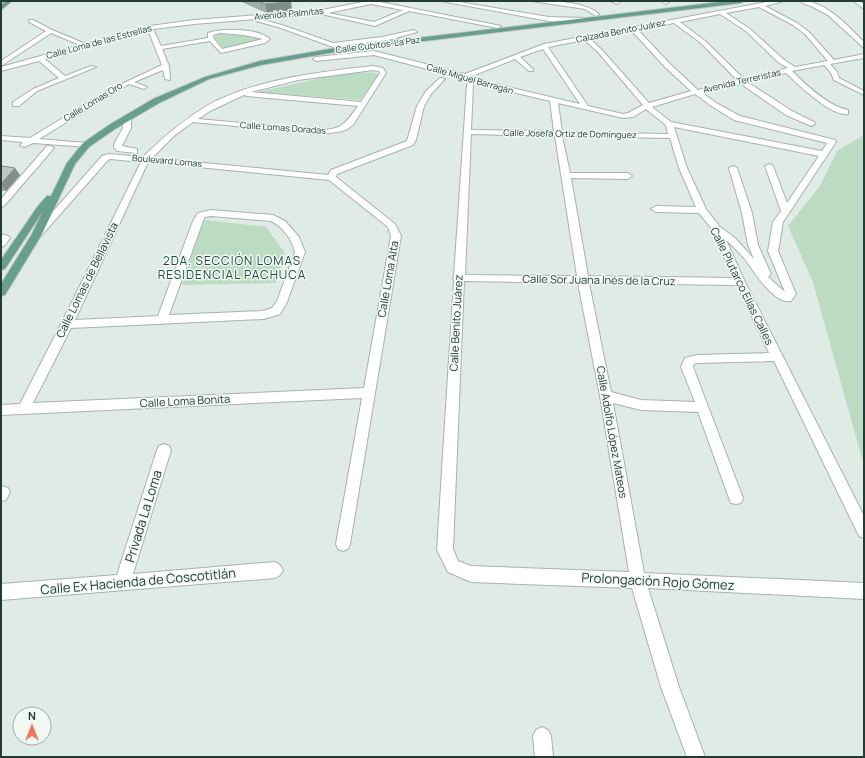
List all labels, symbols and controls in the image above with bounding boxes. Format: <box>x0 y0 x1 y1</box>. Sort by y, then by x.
street label: Avenida Palmitas <box>254 4 325 23</box>
street label: Calzada Benito Juárez <box>575 15 667 46</box>
street label: Calle Loma de las Estrellas <box>45 21 153 62</box>
street label: Calle Cubitos-La Paz <box>335 33 421 56</box>
street label: Calle Miguel Barragán <box>425 60 515 97</box>
street label: Avenida Terreristas <box>702 65 782 96</box>
street label: Calle Lomas Oro <box>61 79 125 124</box>
street label: Calle Lomas Doradas <box>240 118 327 137</box>
street label: Calle Josefa Ortiz de Domínguez <box>503 126 637 141</box>
street label: Boulevard Lomas <box>131 151 203 170</box>
street label: Calle Lomas de Bellavista <box>52 219 121 340</box>
street label: Calle Plutarco Elías Calles <box>707 224 778 347</box>
street label: Calle Loma Alta <box>373 239 402 318</box>
district label: 2DA. SECCIÓN LOMAS RESIDENCIAL PACHUCA <box>158 252 306 283</box>
street label: Calle Sor Juana Inés de la Cruz <box>522 271 676 288</box>
street label: Calle Benito Juárez <box>445 274 466 372</box>
street label: Calle Adolfo López Mateos <box>593 365 632 499</box>
street label: Calle Loma Bonita <box>139 391 230 410</box>
street label: Privada La Loma <box>120 468 166 564</box>
street label: Calle Ex Hacienda de Coscotitlán <box>39 563 237 599</box>
street label: Prolongación Rojo Gómez <box>581 568 735 594</box>
north arrow <box>12 706 52 746</box>
text: N <box>28 708 36 723</box>

